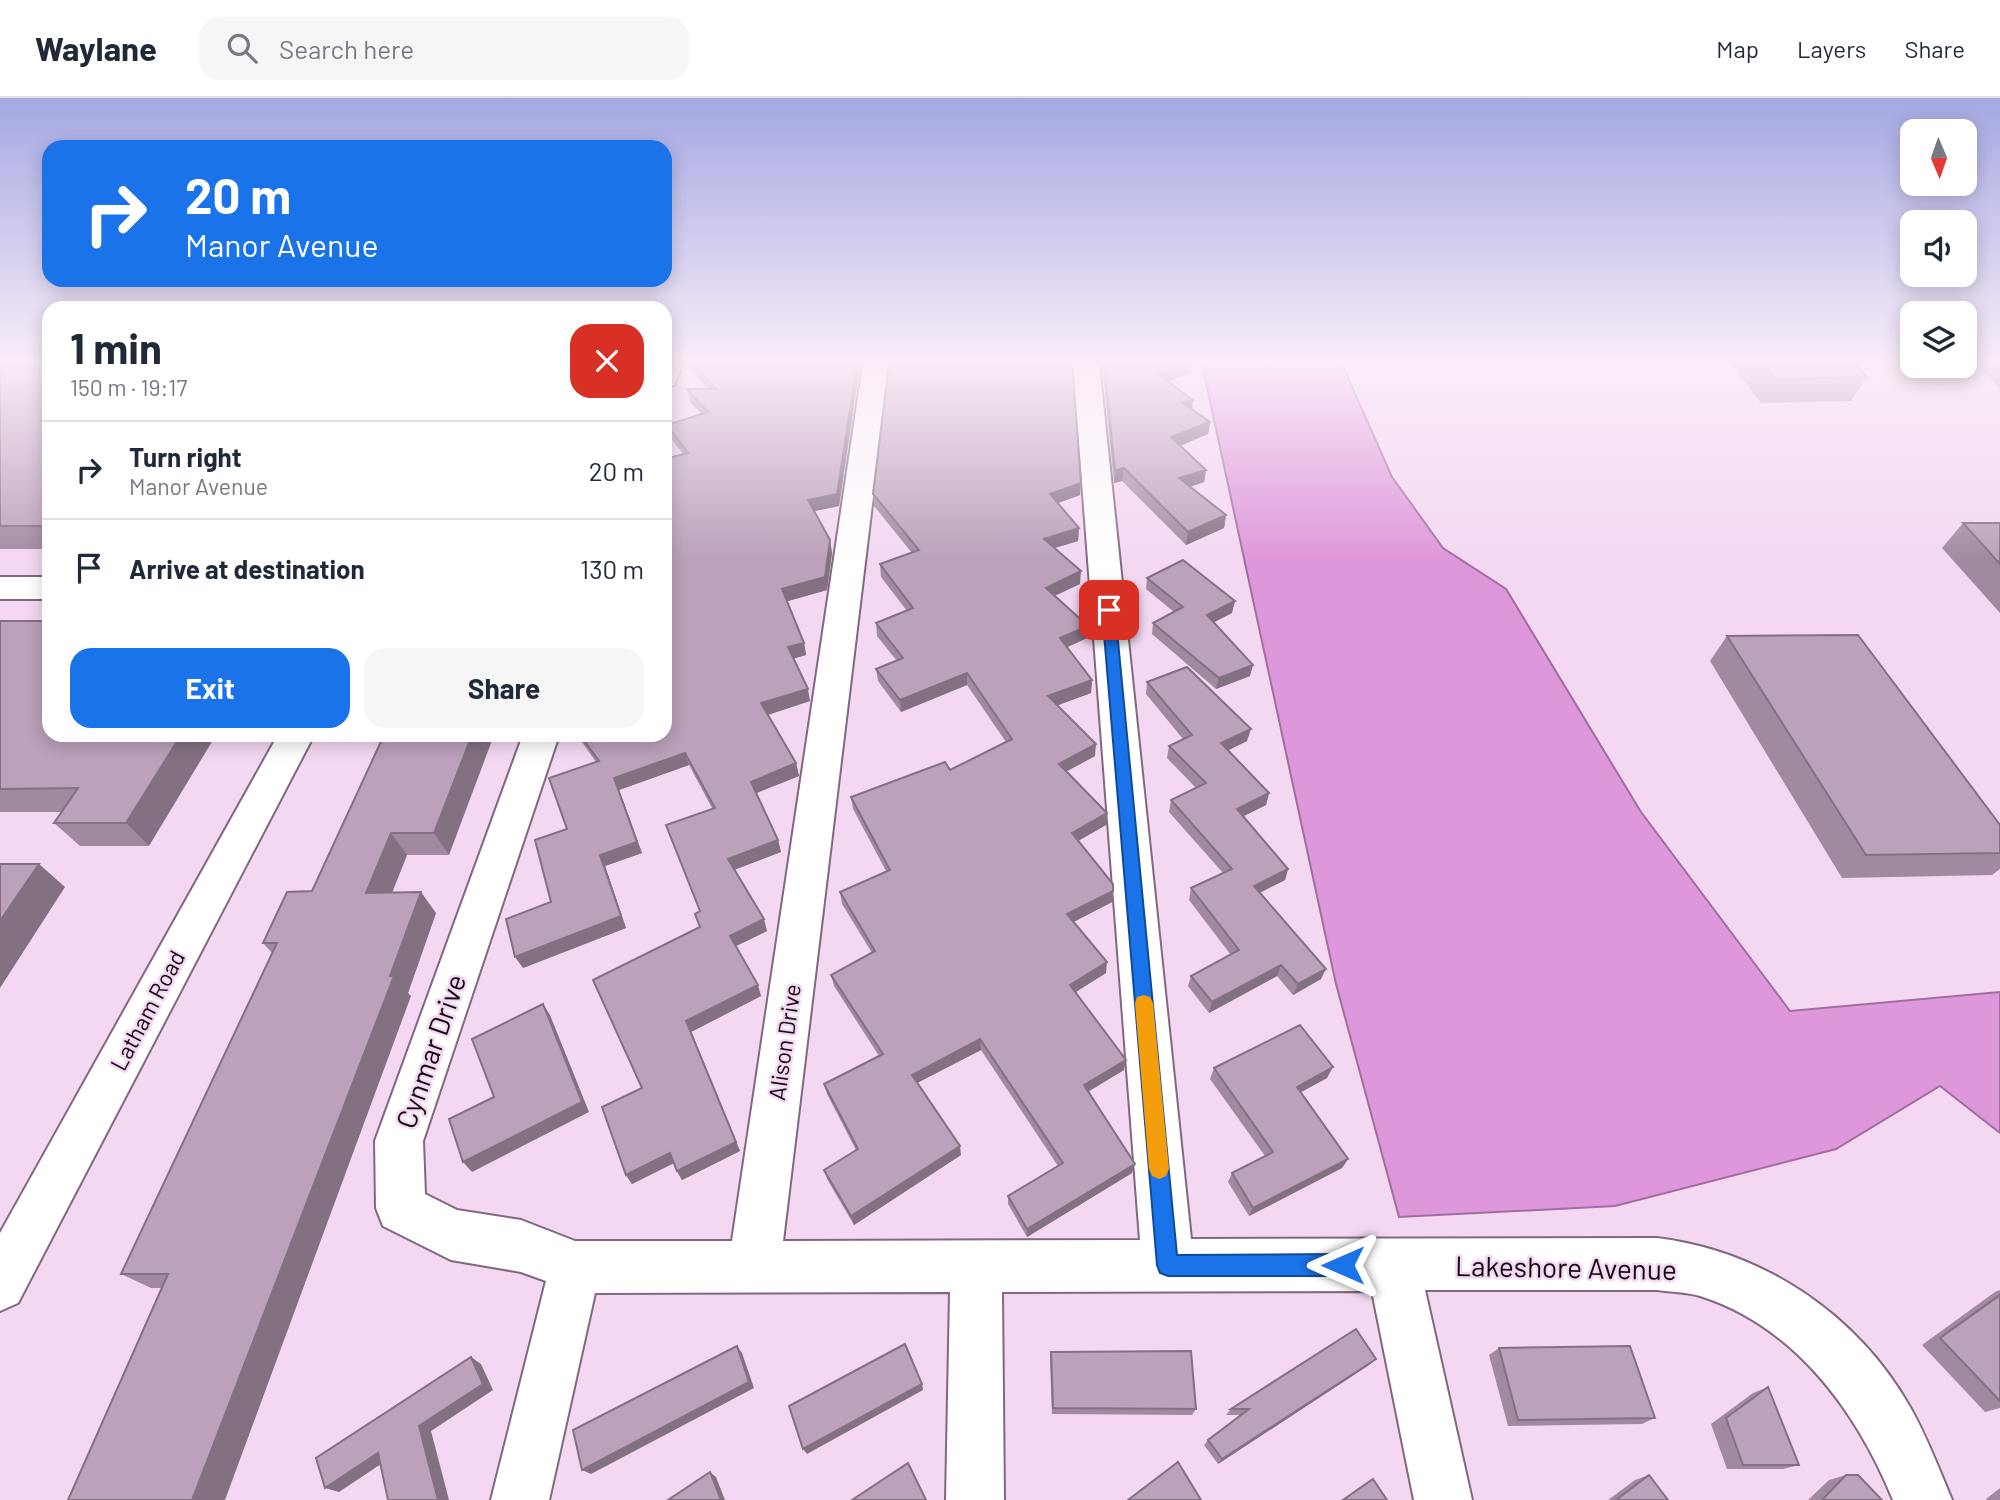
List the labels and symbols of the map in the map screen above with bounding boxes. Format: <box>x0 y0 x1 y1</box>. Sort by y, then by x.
north arrow <box>1900 119 1978 196</box>
pin <box>1079 580 1139 640</box>
street label: Latham Road <box>104 945 190 1075</box>
street label: Cynmar Drive <box>388 970 472 1132</box>
street label: Alison Drive <box>762 982 806 1102</box>
position arrow <box>1306 1228 1380 1302</box>
street label: Lakeshore Avenue <box>1455 1248 1677 1286</box>

